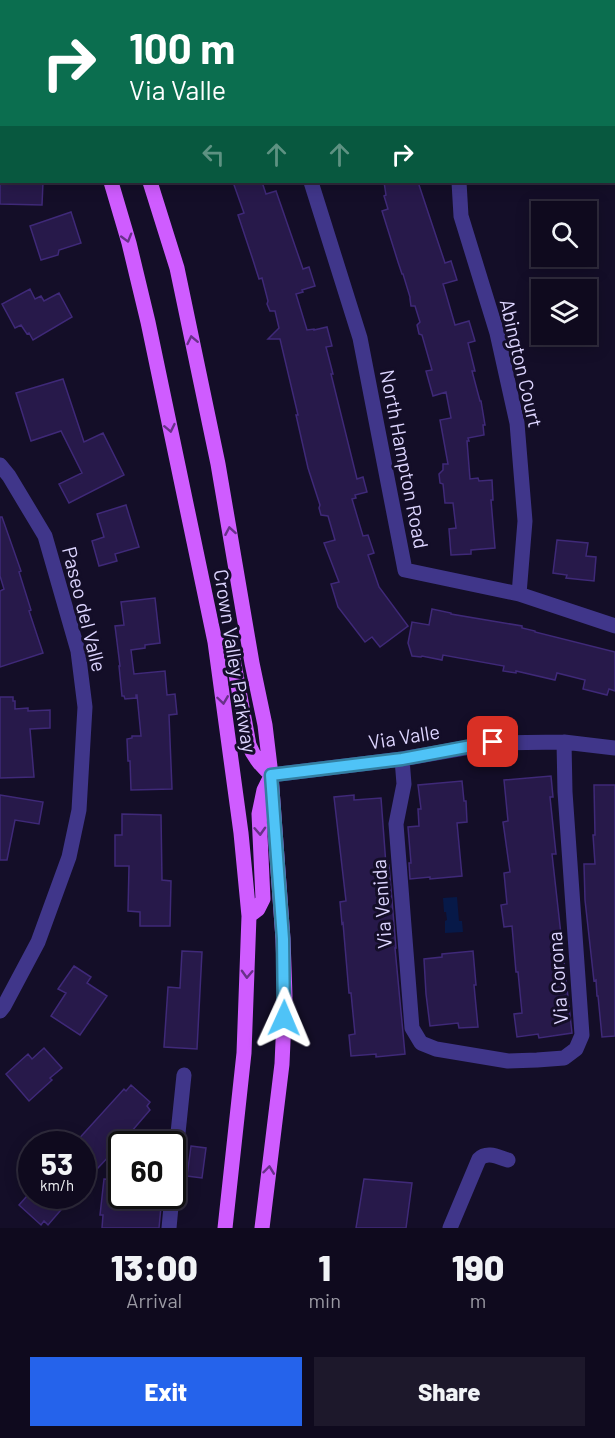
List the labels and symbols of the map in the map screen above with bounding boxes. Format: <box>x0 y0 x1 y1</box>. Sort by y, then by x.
one-way arrow <box>120 232 133 242</box>
street label: Abington Court <box>496 297 548 429</box>
one-way arrow <box>186 335 199 345</box>
street label: North Hampton Road <box>376 367 434 551</box>
one-way arrow <box>163 422 176 432</box>
one-way arrow <box>224 527 236 536</box>
street label: Paseo del Valle <box>58 544 112 674</box>
street label: Crown Valley Parkway <box>210 567 262 755</box>
one-way arrow <box>216 695 228 704</box>
pin <box>467 716 518 767</box>
street label: Via Valle <box>367 719 441 753</box>
one-way arrow <box>253 827 266 836</box>
street label: Via Venida <box>366 858 396 950</box>
street label: Via Corona <box>542 931 572 1025</box>
one-way arrow <box>241 970 253 979</box>
position arrow <box>252 986 316 1050</box>
speed limit sign: 60 <box>108 1131 186 1209</box>
one-way arrow <box>262 1165 275 1174</box>

